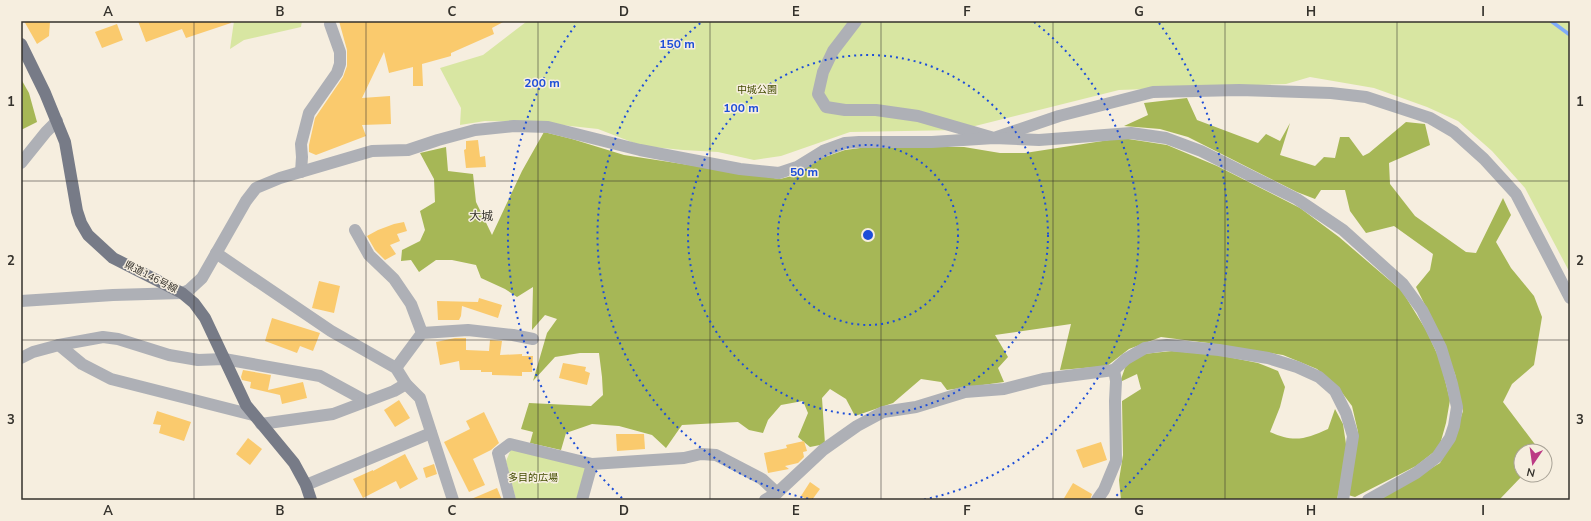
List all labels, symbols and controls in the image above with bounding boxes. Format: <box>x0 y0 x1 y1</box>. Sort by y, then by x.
text: A <box>103 3 113 21</box>
text: B <box>276 3 285 21</box>
text: C <box>448 3 457 21</box>
text: D <box>619 3 629 21</box>
text: E <box>792 3 800 21</box>
text: F <box>963 3 971 21</box>
text: G <box>1134 3 1144 21</box>
text: H <box>1306 3 1316 21</box>
text: I <box>1481 3 1485 21</box>
text: 150 m <box>659 36 695 52</box>
text: 200 m <box>524 75 560 91</box>
park label: 中城公園 <box>737 83 777 97</box>
text: 1 <box>7 93 15 111</box>
text: 1 <box>1576 93 1584 111</box>
text: 100 m <box>723 100 759 116</box>
text: 50 m <box>790 164 818 180</box>
district label: 大城 <box>469 208 493 224</box>
centre of rings <box>861 228 875 242</box>
text: 2 <box>7 252 15 270</box>
text: 2 <box>1576 252 1584 270</box>
street label: 県道146号線 <box>122 258 180 296</box>
text: 3 <box>7 411 15 429</box>
text: 3 <box>1576 411 1584 429</box>
north arrow <box>1513 443 1553 483</box>
text: N <box>1525 464 1537 480</box>
park label: 多目的広場 <box>508 471 558 485</box>
text: A <box>103 502 113 520</box>
text: B <box>276 502 285 520</box>
text: C <box>448 502 457 520</box>
text: D <box>619 502 629 520</box>
text: E <box>792 502 800 520</box>
text: F <box>963 502 971 520</box>
text: G <box>1134 502 1144 520</box>
text: H <box>1306 502 1316 520</box>
text: I <box>1481 502 1485 520</box>

